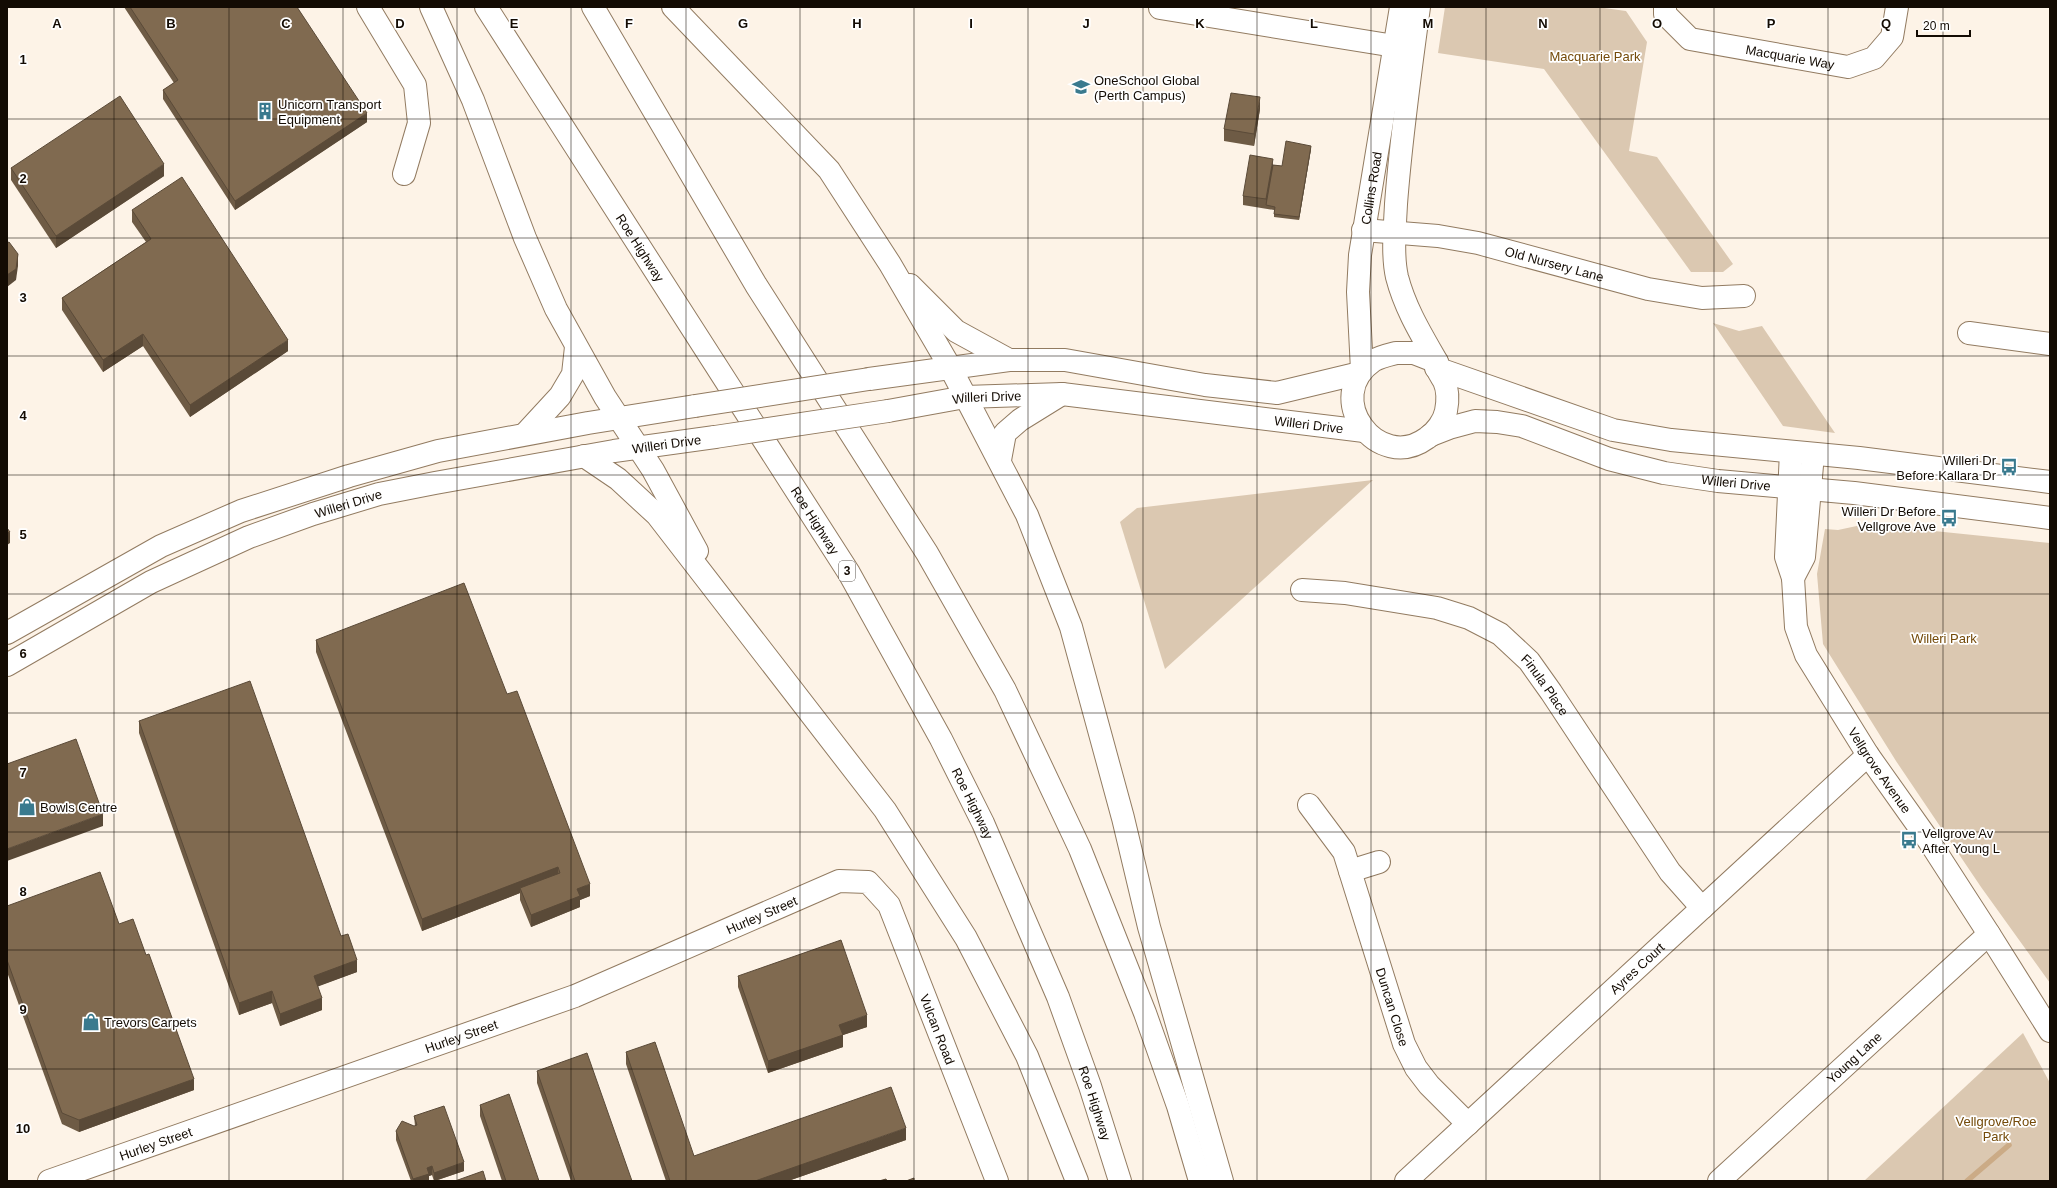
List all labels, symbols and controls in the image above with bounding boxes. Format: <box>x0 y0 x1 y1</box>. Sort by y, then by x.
scale bar <box>1917 12 1970 38</box>
text: A <box>52 16 62 31</box>
text: B <box>166 16 176 31</box>
text: C <box>281 16 291 31</box>
text: D <box>395 16 405 31</box>
text: E <box>510 16 519 31</box>
text: F <box>625 16 633 31</box>
text: G <box>738 16 748 31</box>
text: H <box>852 16 862 31</box>
text: I <box>969 16 973 31</box>
text: J <box>1082 16 1090 31</box>
text: K <box>1195 16 1205 31</box>
text: L <box>1310 16 1318 31</box>
text: M <box>1423 16 1433 31</box>
text: N <box>1538 16 1548 31</box>
text: O <box>1652 16 1662 31</box>
text: P <box>1767 16 1776 31</box>
text: Q <box>1881 16 1891 31</box>
text: 20 m <box>1923 19 1950 33</box>
street label: Macquarie Way <box>1744 42 1836 73</box>
park label: Macquarie Park <box>1549 49 1641 64</box>
text: 1 <box>19 52 27 67</box>
place label: OneSchool Global (Perth Campus) <box>1094 73 1200 103</box>
school or university icon: OneSchool Global (Perth Campus) <box>1071 77 1091 97</box>
place label: Unicorn Transport Equipment <box>278 97 382 127</box>
building icon: Unicorn Transport Equipment <box>255 101 275 121</box>
street label: Collins Road <box>1358 151 1385 226</box>
text: 2 <box>19 171 27 186</box>
street label: Roe Highway <box>613 211 667 285</box>
street label: Old Nursery Lane <box>1503 244 1605 285</box>
text: 3 <box>19 290 27 305</box>
street label: Willeri Drive <box>951 388 1022 407</box>
text: 4 <box>19 408 27 423</box>
street label: Willeri Drive <box>1273 413 1344 436</box>
street label: Willeri Drive <box>631 432 702 456</box>
place label: Willeri Dr Before Kallara Dr <box>1896 453 1997 483</box>
bus stop icon: Willeri Dr Before Kallara Dr <box>1999 457 2019 477</box>
street label: Willeri Drive <box>1700 472 1771 494</box>
street label: Roe Highway <box>788 484 842 558</box>
street label: Willeri Drive <box>313 487 384 521</box>
place label: Willeri Dr Before Vellgrove Ave <box>1841 504 1936 534</box>
bus stop icon: Willeri Dr Before Vellgrove Ave <box>1939 508 1959 528</box>
text: 5 <box>19 527 27 542</box>
road number: 3 <box>839 561 855 581</box>
park label: Willeri Park <box>1911 631 1977 646</box>
text: 6 <box>19 646 27 661</box>
street label: Finula Place <box>1518 651 1571 718</box>
street label: Vellgrove Avenue <box>1845 725 1914 816</box>
text: 7 <box>19 765 27 780</box>
street label: Roe Highway <box>949 766 996 842</box>
shop icon: Bowls Centre <box>17 797 37 817</box>
place label: Bowls Centre <box>40 800 117 815</box>
place label: Vellgrove Av After Young L <box>1922 826 2000 856</box>
bus stop icon: Vellgrove Av After Young L <box>1899 830 1919 850</box>
text: 8 <box>19 884 27 899</box>
street label: Hurley Street <box>724 893 800 937</box>
street label: Ayres Court <box>1607 940 1668 997</box>
street label: Duncan Close <box>1373 966 1411 1048</box>
street label: Vulcan Road <box>917 992 958 1067</box>
text: 9 <box>19 1002 27 1017</box>
shop icon: Trevors Carpets <box>81 1012 101 1032</box>
place label: Trevors Carpets <box>104 1015 197 1030</box>
street label: Hurley Street <box>423 1017 500 1056</box>
street label: Young Lane <box>1824 1029 1885 1087</box>
street label: Roe Highway <box>1075 1064 1114 1143</box>
park label: Vellgrove/Roe Park <box>1956 1114 2036 1144</box>
text: 10 <box>16 1121 30 1136</box>
street label: Hurley Street <box>117 1124 194 1164</box>

